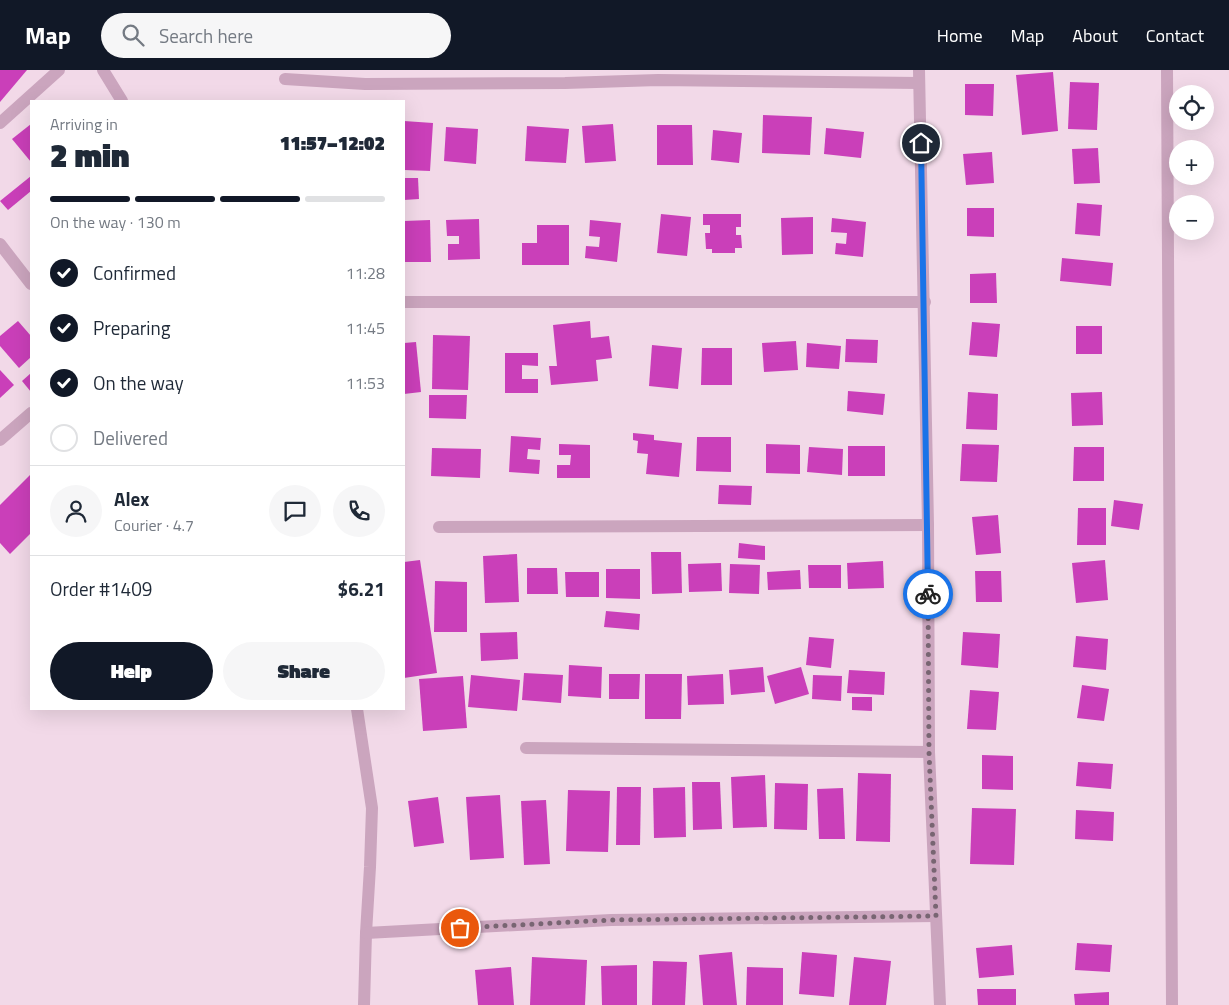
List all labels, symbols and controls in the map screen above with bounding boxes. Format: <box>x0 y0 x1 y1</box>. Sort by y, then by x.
search box <box>101 13 451 58</box>
text: Map <box>25 17 71 53</box>
icon: search <box>119 21 147 49</box>
text: Search here <box>159 21 253 50</box>
text: Home <box>937 22 983 49</box>
text: Map <box>1011 22 1044 49</box>
text: About <box>1072 22 1118 49</box>
text: Contact <box>1146 22 1204 49</box>
map controls <box>1169 85 1214 240</box>
button: locate <box>1169 85 1214 130</box>
text: Arriving in <box>50 112 118 136</box>
pin <box>900 122 942 164</box>
text: 11:57–12:02 <box>280 128 385 157</box>
icon: home <box>907 129 935 157</box>
text: 2 min <box>50 131 130 179</box>
button: + <box>1169 140 1214 185</box>
button: − <box>1169 195 1214 240</box>
text: On the way · 130 m <box>50 210 181 234</box>
text: Confirmed <box>93 258 176 287</box>
icon: check <box>50 259 78 287</box>
text: 11:28 <box>346 261 385 285</box>
text: Preparing <box>93 313 170 342</box>
icon: check <box>50 314 78 342</box>
text: 11:45 <box>346 316 385 340</box>
text: On the way <box>93 368 184 397</box>
icon: check <box>50 369 78 397</box>
text: 11:53 <box>346 371 385 395</box>
text: Delivered <box>93 423 168 452</box>
text: Alex <box>114 484 149 513</box>
button: person <box>50 485 102 537</box>
button: chat <box>269 485 321 537</box>
button: phone <box>333 485 385 537</box>
text: Courier · 4.7 <box>114 513 194 537</box>
courier <box>903 569 953 619</box>
text: Order #1409 <box>50 574 152 603</box>
text: $6.21 <box>338 574 385 603</box>
icon: bike <box>914 580 942 608</box>
button: Help <box>50 642 213 700</box>
button: Share <box>223 642 385 700</box>
pin <box>439 907 481 949</box>
icon: bag <box>446 914 474 942</box>

